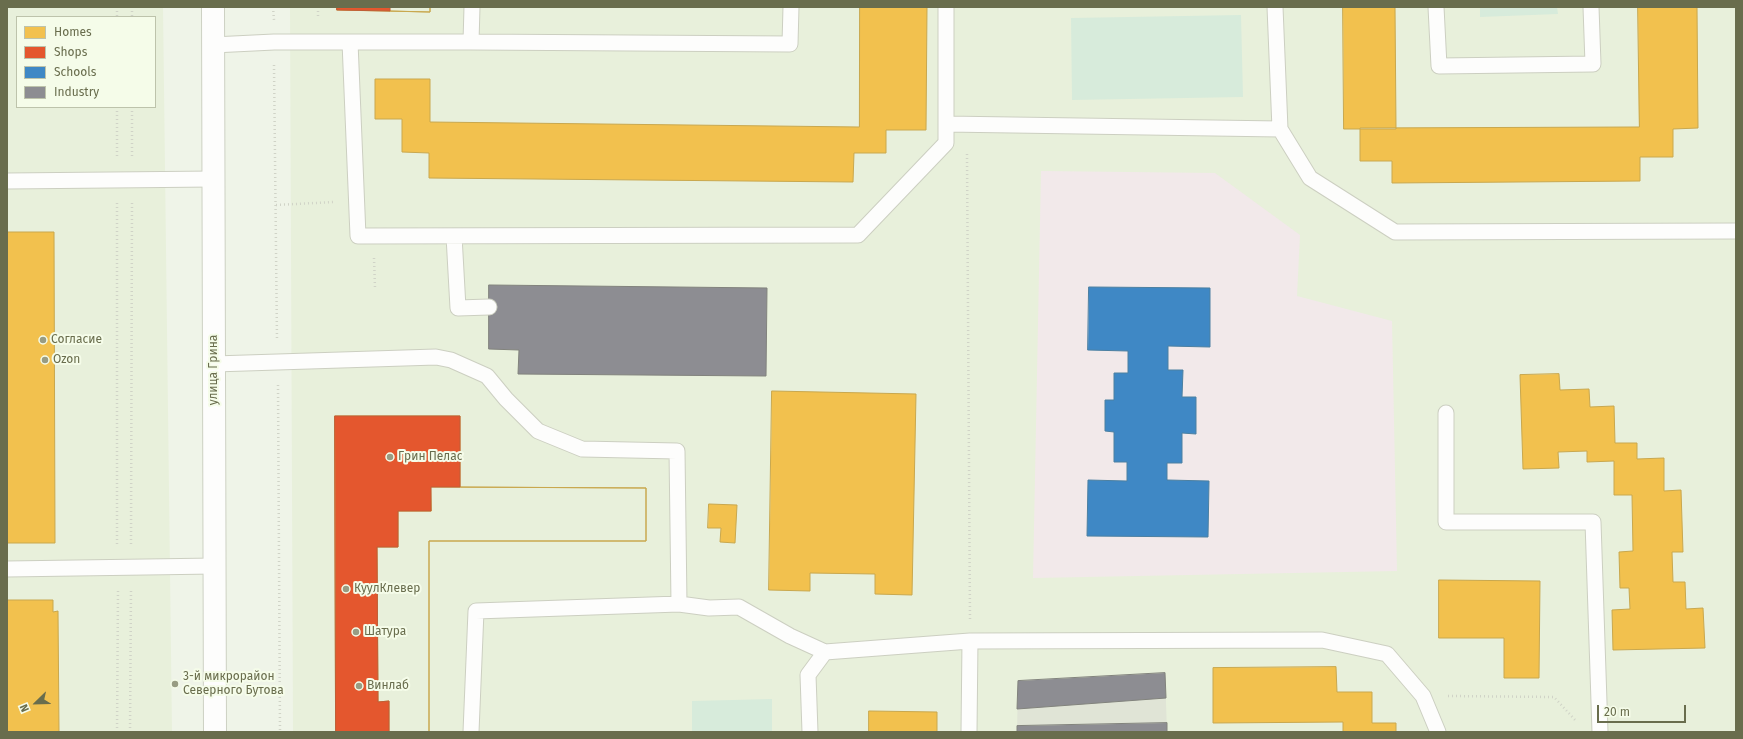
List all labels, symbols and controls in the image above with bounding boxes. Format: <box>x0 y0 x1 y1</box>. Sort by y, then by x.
legend <box>16 16 156 108</box>
text: Homes <box>54 25 92 39</box>
text: Shops <box>54 45 87 59</box>
text: Schools <box>54 65 96 79</box>
text: Industry <box>54 85 99 99</box>
place label: Согласие <box>51 333 102 347</box>
marker: Согласие <box>38 335 48 345</box>
street label: улица Грина <box>207 335 221 405</box>
place label: Ozon <box>53 353 80 367</box>
marker: Ozon <box>40 355 50 365</box>
place label: Грин Пелас <box>398 450 462 464</box>
marker: Грин Пелас <box>385 452 395 462</box>
place label: КуулКлевер <box>354 582 420 596</box>
marker: КуулКлевер <box>341 584 351 594</box>
place label: Шатура <box>364 625 406 639</box>
marker: Шатура <box>351 627 361 637</box>
place label: 3-й микрорайон Северного Бутова <box>183 670 284 698</box>
marker: 3-й микрорайон Северного Бутова <box>170 679 180 689</box>
place label: Винлаб <box>367 679 409 693</box>
marker: Винлаб <box>354 681 364 691</box>
north arrow <box>16 683 56 723</box>
scale bar <box>1599 697 1688 723</box>
text: N <box>17 702 32 714</box>
text: 20 m <box>1604 705 1630 719</box>

